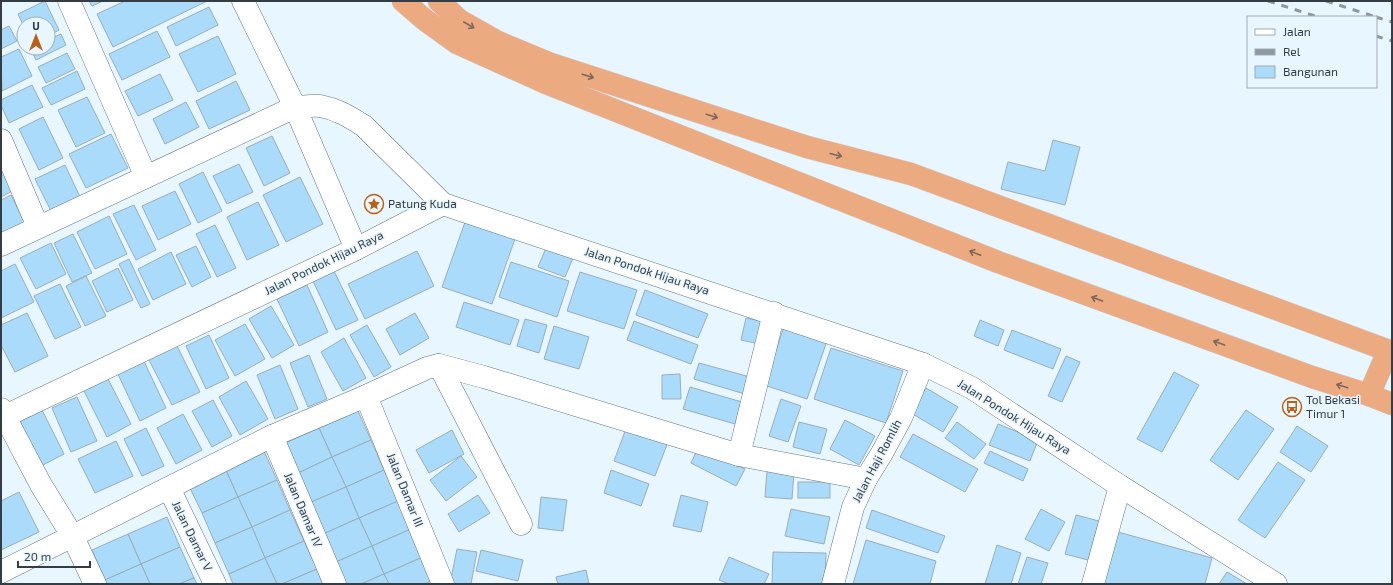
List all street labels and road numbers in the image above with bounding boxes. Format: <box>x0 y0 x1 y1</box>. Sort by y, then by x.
street label: Jalan Pondok Hijau Raya <box>262 227 386 298</box>
street label: Jalan Pondok Hijau Raya <box>583 243 712 298</box>
street label: Jalan Pondok Hijau Raya <box>955 376 1074 458</box>
street label: Jalan Haji Romlih <box>848 417 905 505</box>
street label: Jalan Damar III <box>385 450 427 529</box>
street label: Jalan Damar IV <box>282 470 326 550</box>
street label: Jalan Damar V <box>170 498 216 574</box>

